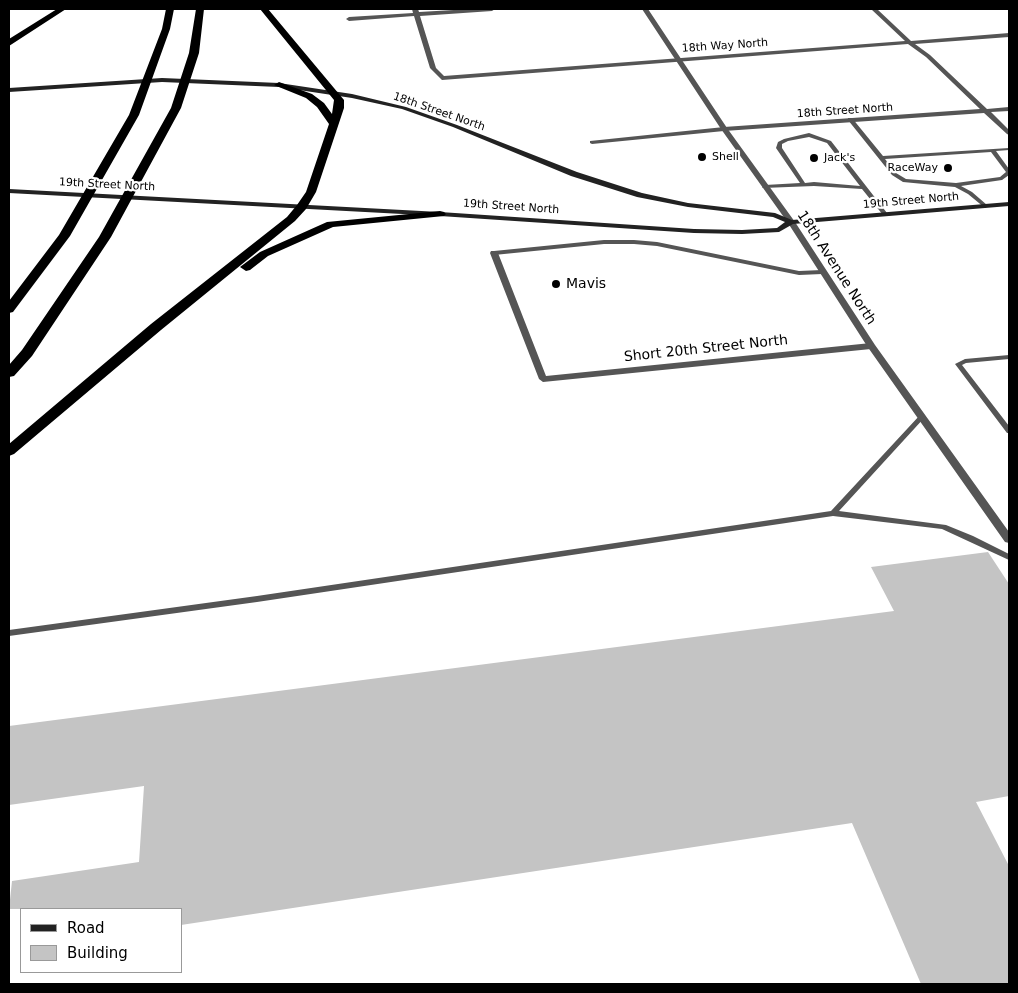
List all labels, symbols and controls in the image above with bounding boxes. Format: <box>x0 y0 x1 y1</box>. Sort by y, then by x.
street label: 18th Way North <box>681 36 769 56</box>
street label: 18th Street North <box>391 90 487 134</box>
street label: 18th Street North <box>796 101 894 121</box>
place label: Shell <box>712 150 739 164</box>
marker: Shell <box>696 151 708 163</box>
place label: Jack's <box>824 151 855 165</box>
marker: Jack's <box>808 152 820 164</box>
place label: RaceWay <box>888 161 938 175</box>
marker: RaceWay <box>942 162 954 174</box>
street label: 19th Street North <box>58 176 156 194</box>
street label: 19th Street North <box>862 190 960 212</box>
street label: 19th Street North <box>462 197 560 217</box>
street label: 18th Avenue North <box>793 208 879 328</box>
place label: Mavis <box>566 276 606 292</box>
marker: Mavis <box>550 278 562 290</box>
street label: Short 20th Street North <box>623 332 789 366</box>
legend <box>20 908 182 973</box>
text: Road <box>67 919 105 937</box>
text: Building <box>67 944 128 962</box>

